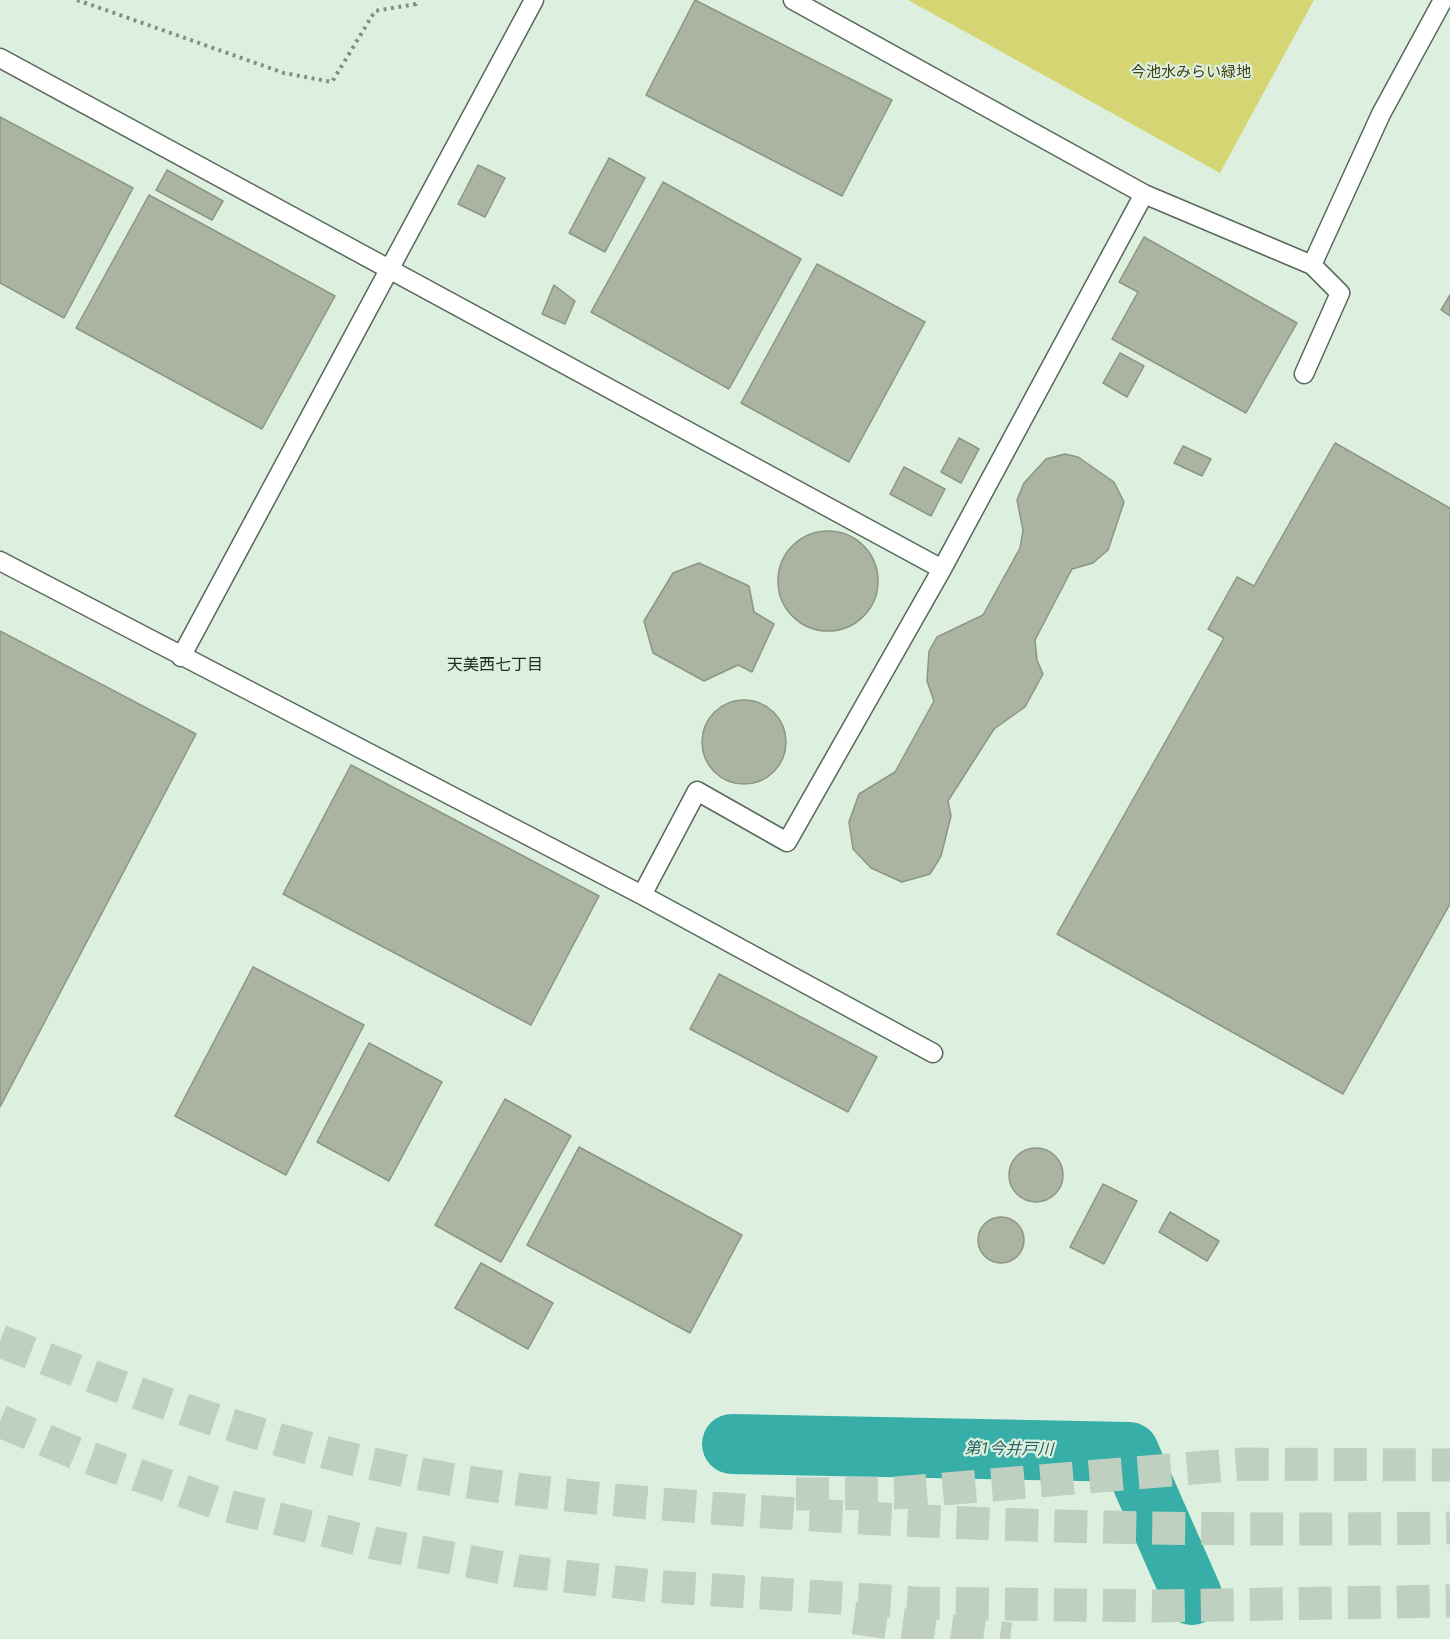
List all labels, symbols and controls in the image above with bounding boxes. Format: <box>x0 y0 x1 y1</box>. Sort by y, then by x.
park label: 今池水みらい緑地 <box>1131 64 1251 82</box>
district label: 天美西七丁目 <box>447 656 543 676</box>
water label: 第1今井戸川 <box>964 1440 1054 1460</box>

